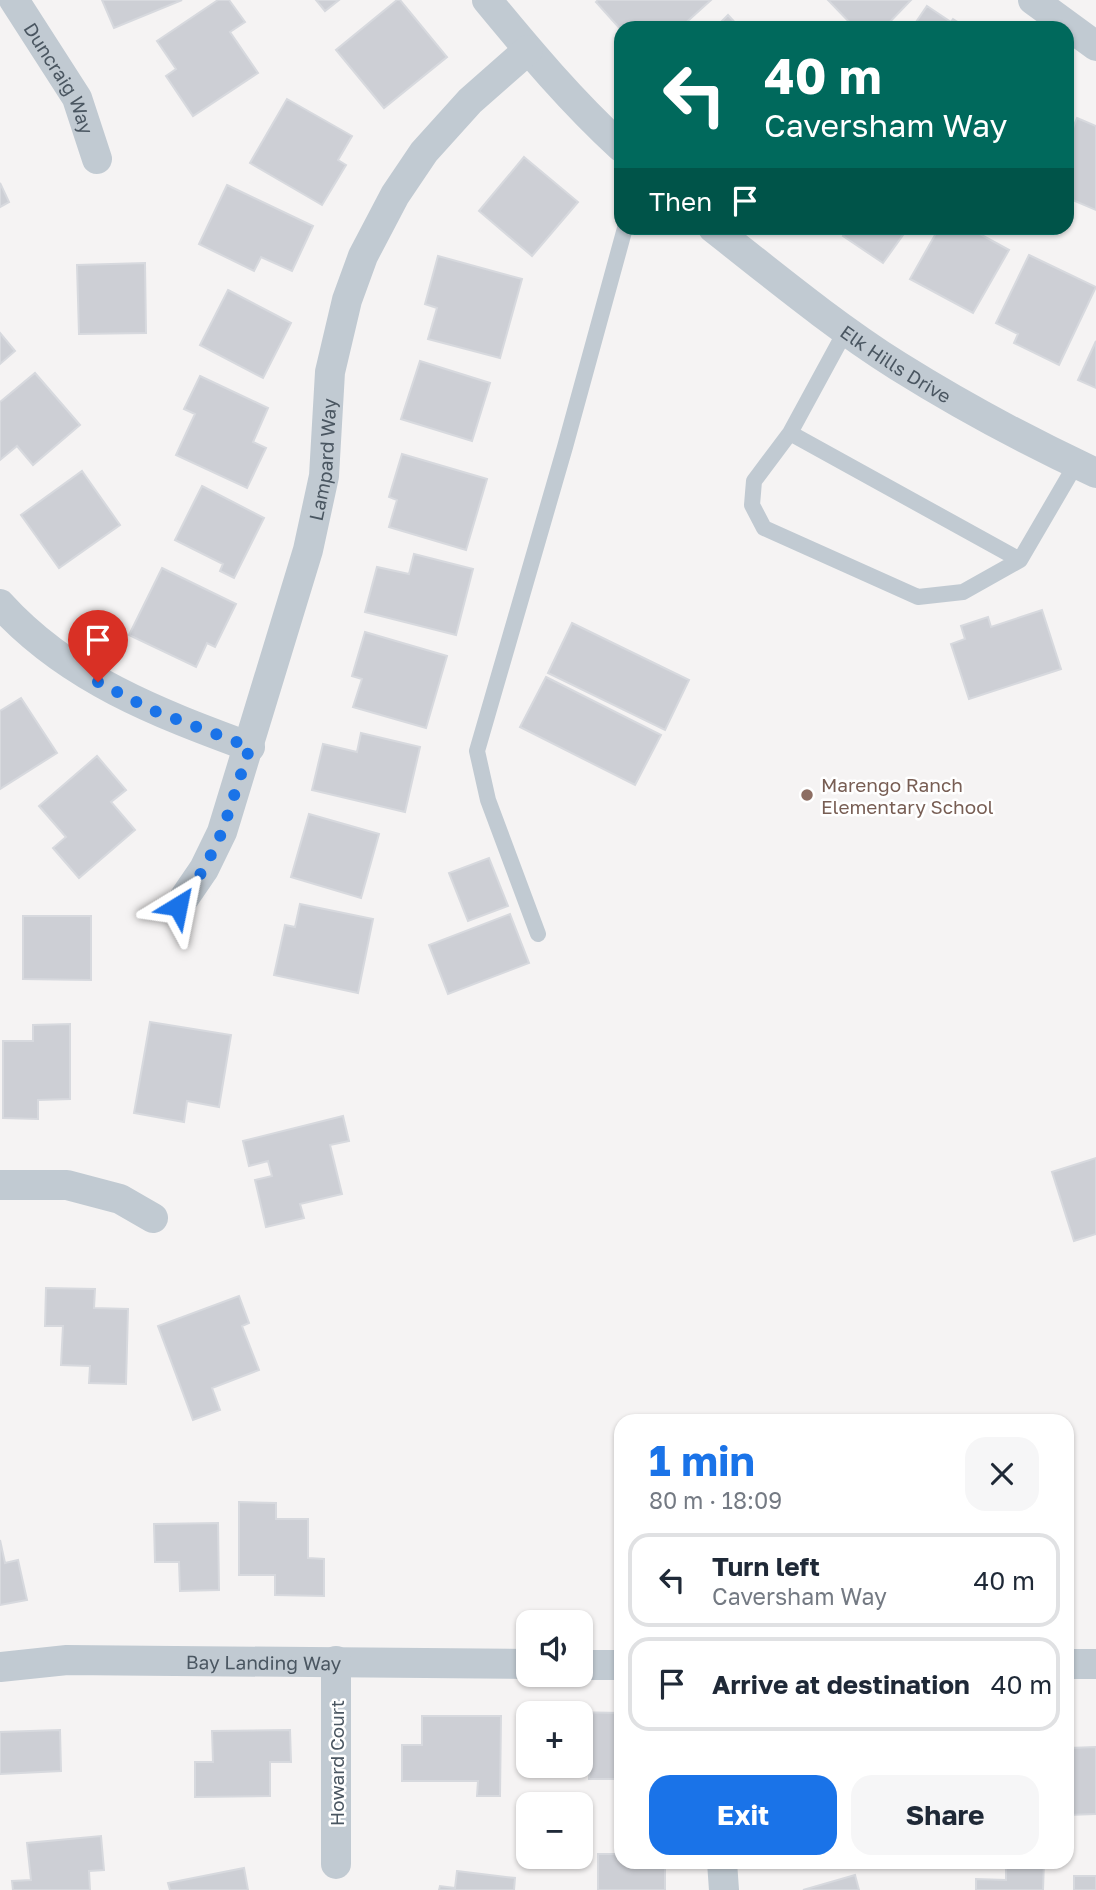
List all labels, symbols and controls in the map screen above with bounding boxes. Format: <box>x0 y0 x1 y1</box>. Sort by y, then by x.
street label: Duncraig Way <box>20 18 100 137</box>
text: 40 m <box>764 46 882 105</box>
icon: left <box>649 49 740 140</box>
text: Caversham Way <box>764 106 1007 144</box>
icon: arrive <box>726 182 764 220</box>
text: Then <box>649 186 712 217</box>
street label: Elk Hills Drive <box>836 319 956 407</box>
street label: Lampard Way <box>303 397 340 523</box>
pin <box>68 610 128 682</box>
icon: arrive <box>79 621 117 659</box>
place label: Marengo Ranch Elementary School <box>821 773 994 818</box>
marker: Marengo Ranch Elementary School <box>799 787 815 803</box>
position arrow <box>141 869 215 943</box>
text: 1 min <box>649 1435 755 1485</box>
button: close <box>965 1437 1039 1511</box>
text: 80 m · 18:09 <box>649 1486 782 1514</box>
text: Turn left <box>712 1551 820 1582</box>
icon: left <box>653 1561 691 1599</box>
text: 40 m <box>974 1565 1035 1596</box>
text: Caversham Way <box>712 1582 887 1610</box>
map controls <box>516 1610 593 1869</box>
button: sound <box>516 1610 593 1687</box>
street label: Bay Landing Way <box>186 1650 342 1674</box>
icon: arrive <box>653 1665 691 1703</box>
text: Arrive at destination <box>712 1669 970 1700</box>
text: 40 m <box>991 1669 1052 1700</box>
street label: Howard Court <box>325 1700 348 1826</box>
button: + <box>516 1701 593 1778</box>
button: Exit <box>649 1775 837 1855</box>
button: Share <box>851 1775 1039 1855</box>
button: − <box>516 1792 593 1869</box>

